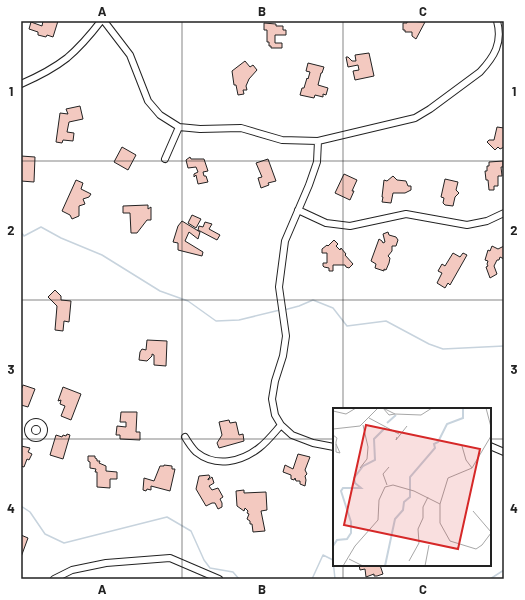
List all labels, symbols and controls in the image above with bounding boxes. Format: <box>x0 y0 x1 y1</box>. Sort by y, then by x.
text: A <box>98 3 107 19</box>
text: B <box>258 3 266 19</box>
text: C <box>419 3 427 19</box>
text: 1 <box>9 83 13 99</box>
text: 1 <box>512 83 516 99</box>
text: 2 <box>7 222 15 238</box>
text: 2 <box>510 222 518 238</box>
text: 3 <box>7 361 15 377</box>
text: 3 <box>510 361 518 377</box>
inset map <box>333 408 491 566</box>
text: 4 <box>7 500 15 516</box>
text: 4 <box>510 500 518 516</box>
text: A <box>98 581 107 597</box>
text: B <box>258 581 266 597</box>
text: C <box>419 581 427 597</box>

